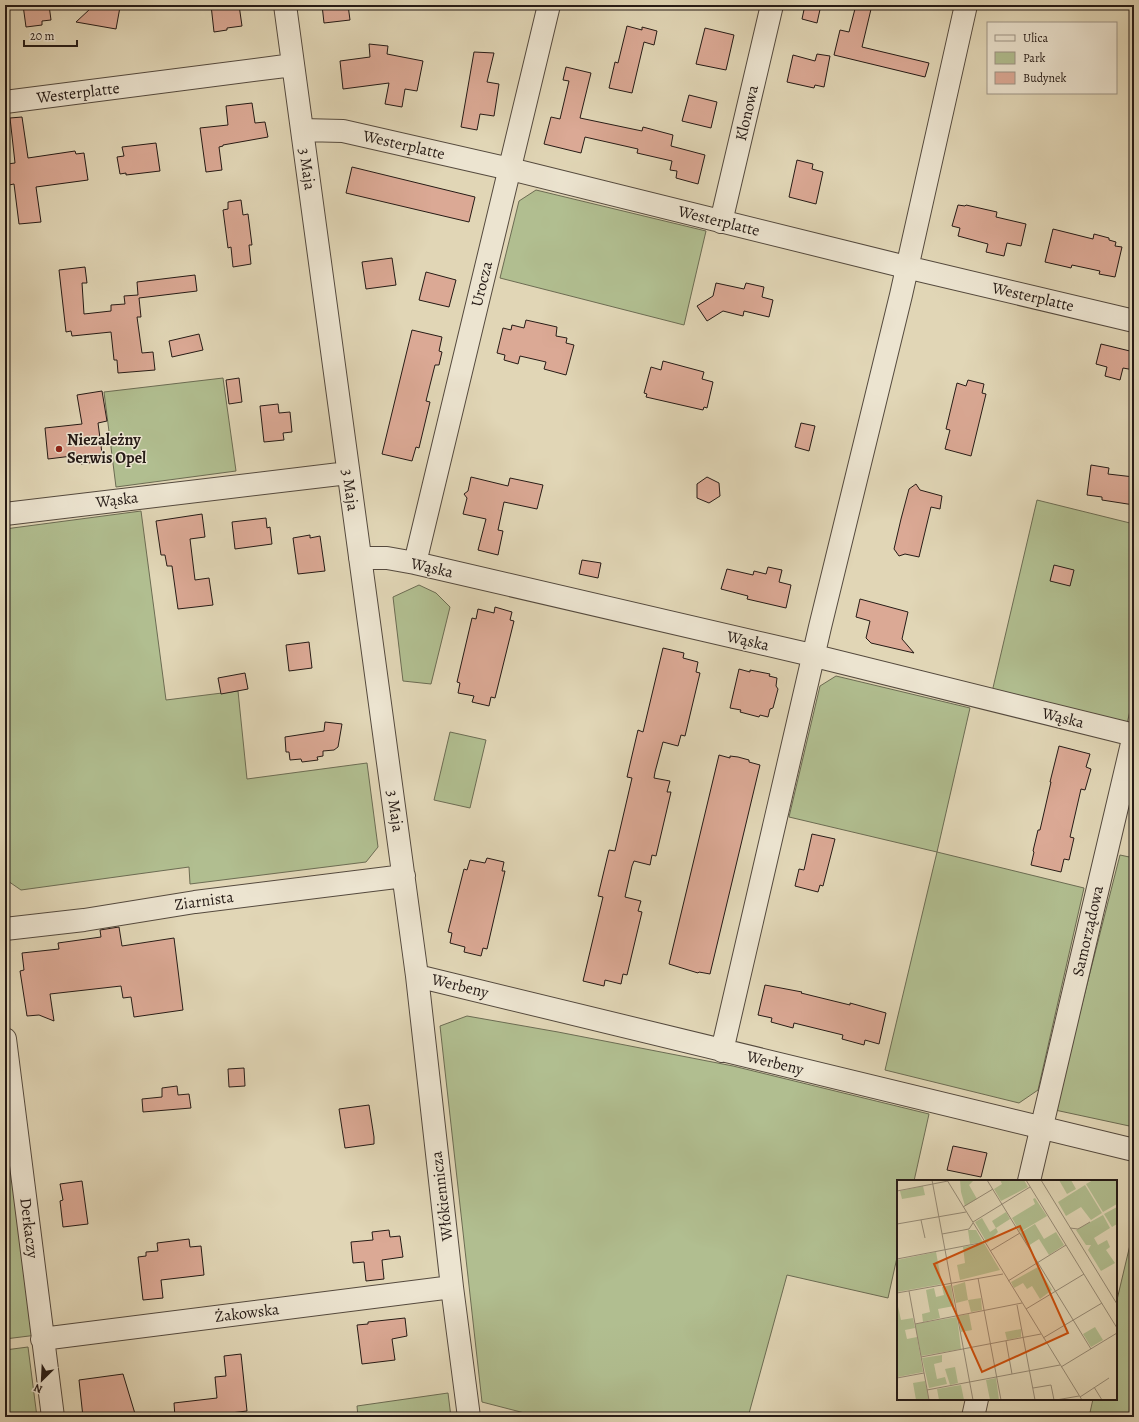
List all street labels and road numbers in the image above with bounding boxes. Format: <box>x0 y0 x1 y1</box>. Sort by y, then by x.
street label: Westerplatte <box>34 77 121 109</box>
street label: Klonowa <box>730 82 764 143</box>
street label: Westerplatte <box>360 125 447 165</box>
street label: 3 Maja <box>293 147 321 192</box>
street label: Westerplatte <box>675 200 762 242</box>
street label: Urocza <box>466 258 498 309</box>
street label: Westerplatte <box>989 277 1076 317</box>
street label: 3 Maja <box>336 468 364 513</box>
street label: Wąska <box>94 486 140 514</box>
street label: Wąska <box>408 552 456 584</box>
street label: Wąska <box>724 625 772 657</box>
street label: Wąska <box>1039 702 1087 734</box>
street label: 3 Maja <box>381 789 409 834</box>
street label: Samorządowa <box>1067 883 1109 979</box>
street label: Ziarnista <box>173 886 236 916</box>
street label: Werbeny <box>428 968 492 1004</box>
street label: Werbeny <box>743 1045 807 1081</box>
street label: Włókiennicza <box>426 1149 459 1243</box>
street label: Derkaczy <box>14 1196 44 1260</box>
street label: Żakowska <box>214 1298 281 1328</box>

